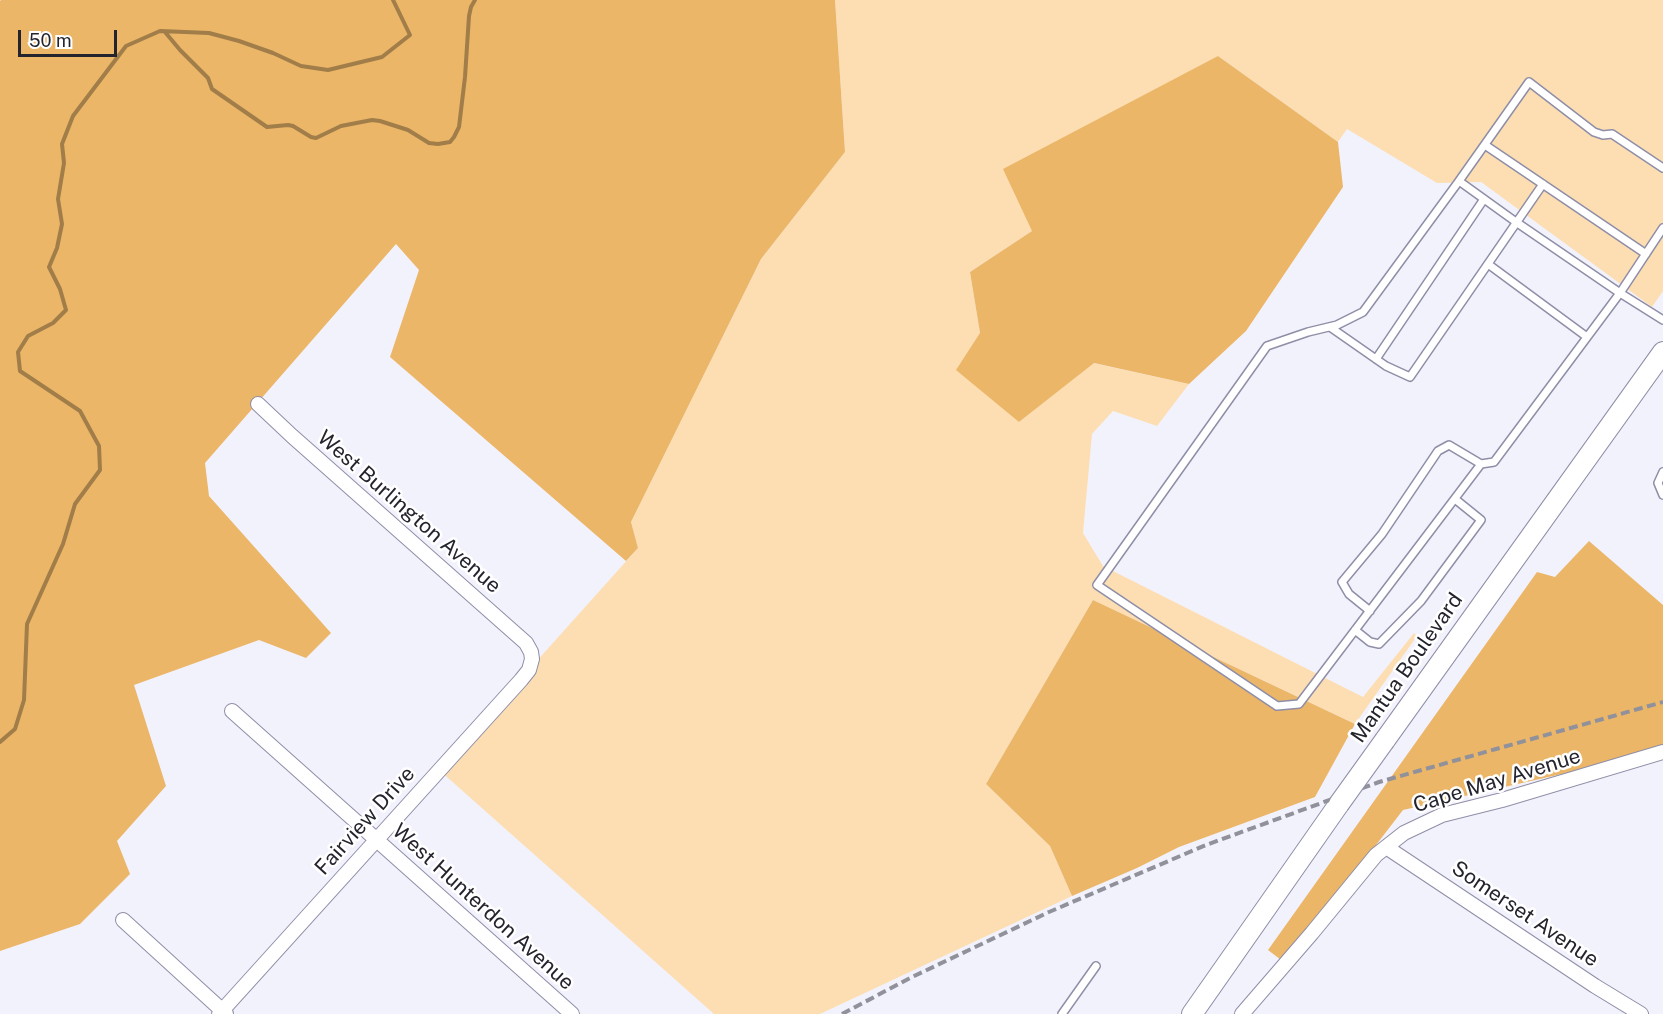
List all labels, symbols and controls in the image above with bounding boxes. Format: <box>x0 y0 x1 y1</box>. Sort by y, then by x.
scale bar <box>21 18 120 56</box>
text: 50 m <box>29 30 72 51</box>
street label: West Burlington Avenue <box>312 425 506 599</box>
street label: Mantua Boulevard <box>1346 588 1468 748</box>
street label: Cape May Avenue <box>1410 744 1584 818</box>
street label: Fairview Drive <box>310 762 420 880</box>
street label: West Hunterdon Avenue <box>387 819 579 995</box>
street label: Somerset Avenue <box>1447 856 1603 972</box>

